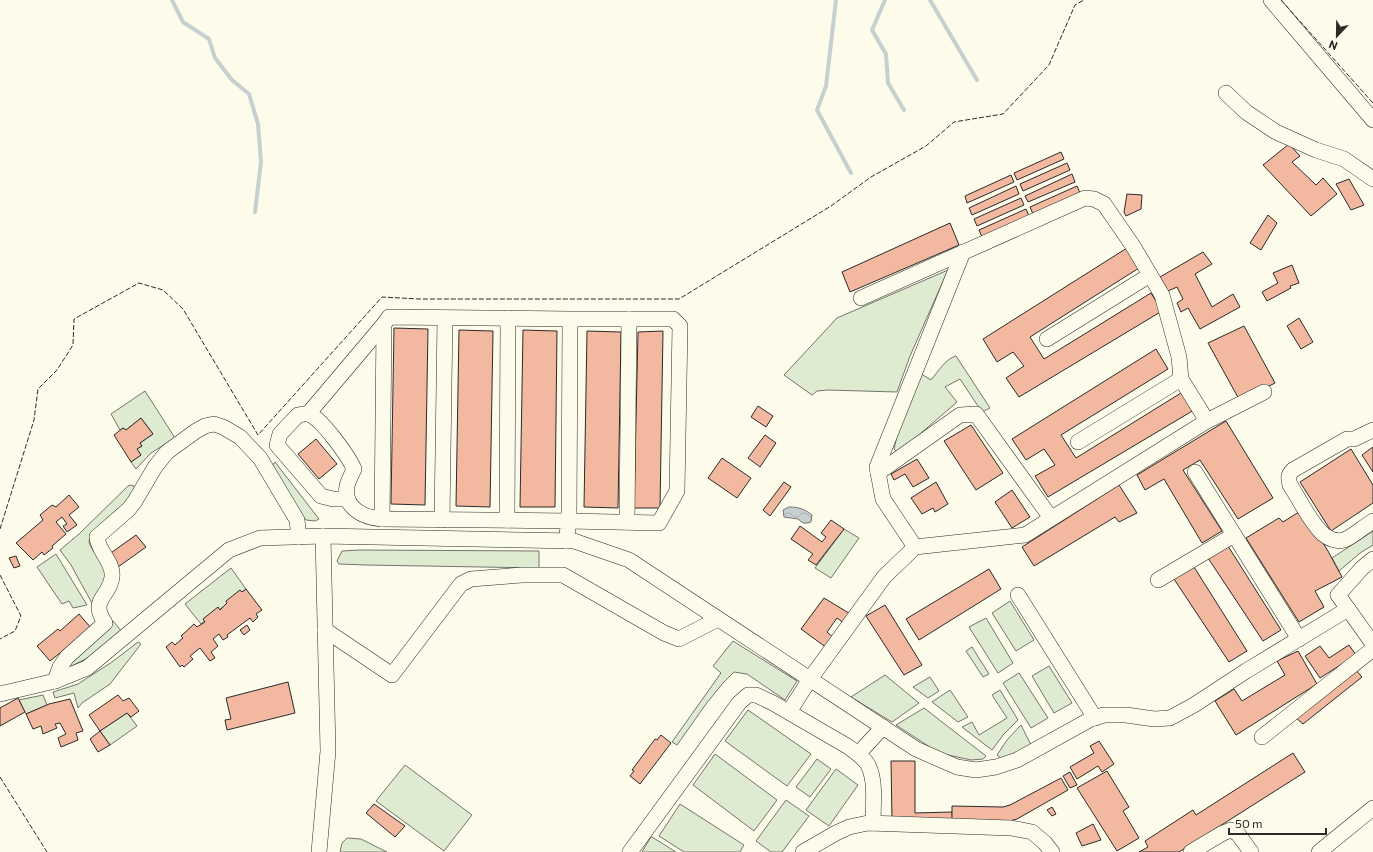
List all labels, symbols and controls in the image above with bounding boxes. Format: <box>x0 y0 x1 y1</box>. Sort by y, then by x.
north arrow <box>1317 16 1357 56</box>
text: N <box>1327 38 1339 53</box>
scale bar <box>1229 810 1326 836</box>
text: 50 m <box>1235 816 1263 830</box>

